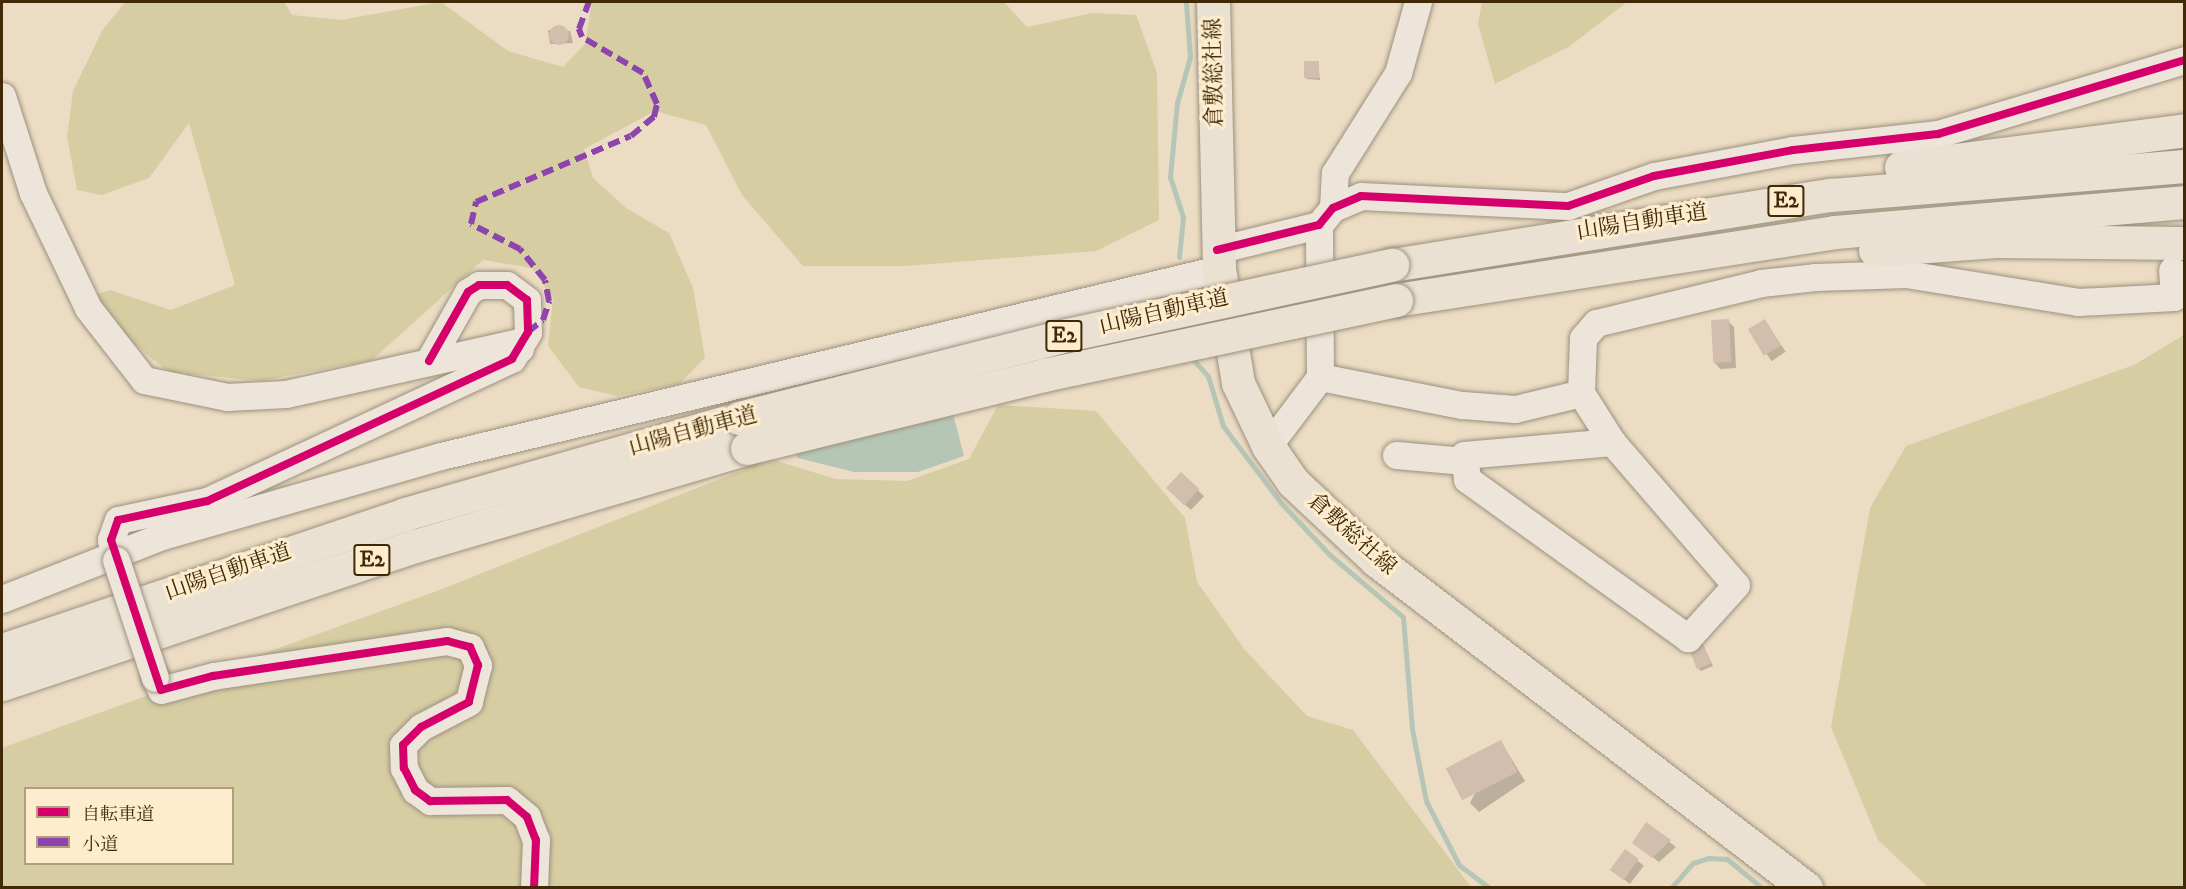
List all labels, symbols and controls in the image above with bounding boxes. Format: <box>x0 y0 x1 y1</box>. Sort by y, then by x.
street label: 倉敷総社線 <box>1200 18 1228 128</box>
road number: E2 <box>1766 183 1806 219</box>
street label: 山陽自動車道 <box>1575 199 1709 245</box>
street label: 山陽自動車道 <box>1097 284 1231 340</box>
road number: E2 <box>1044 318 1084 354</box>
street label: 山陽自動車道 <box>626 401 760 461</box>
street label: 倉敷総社線 <box>1302 487 1402 581</box>
street label: 山陽自動車道 <box>161 538 295 606</box>
road number: E2 <box>352 542 392 578</box>
legend <box>24 787 234 865</box>
text: 自転車道 <box>82 804 154 826</box>
text: 小道 <box>82 834 118 856</box>

